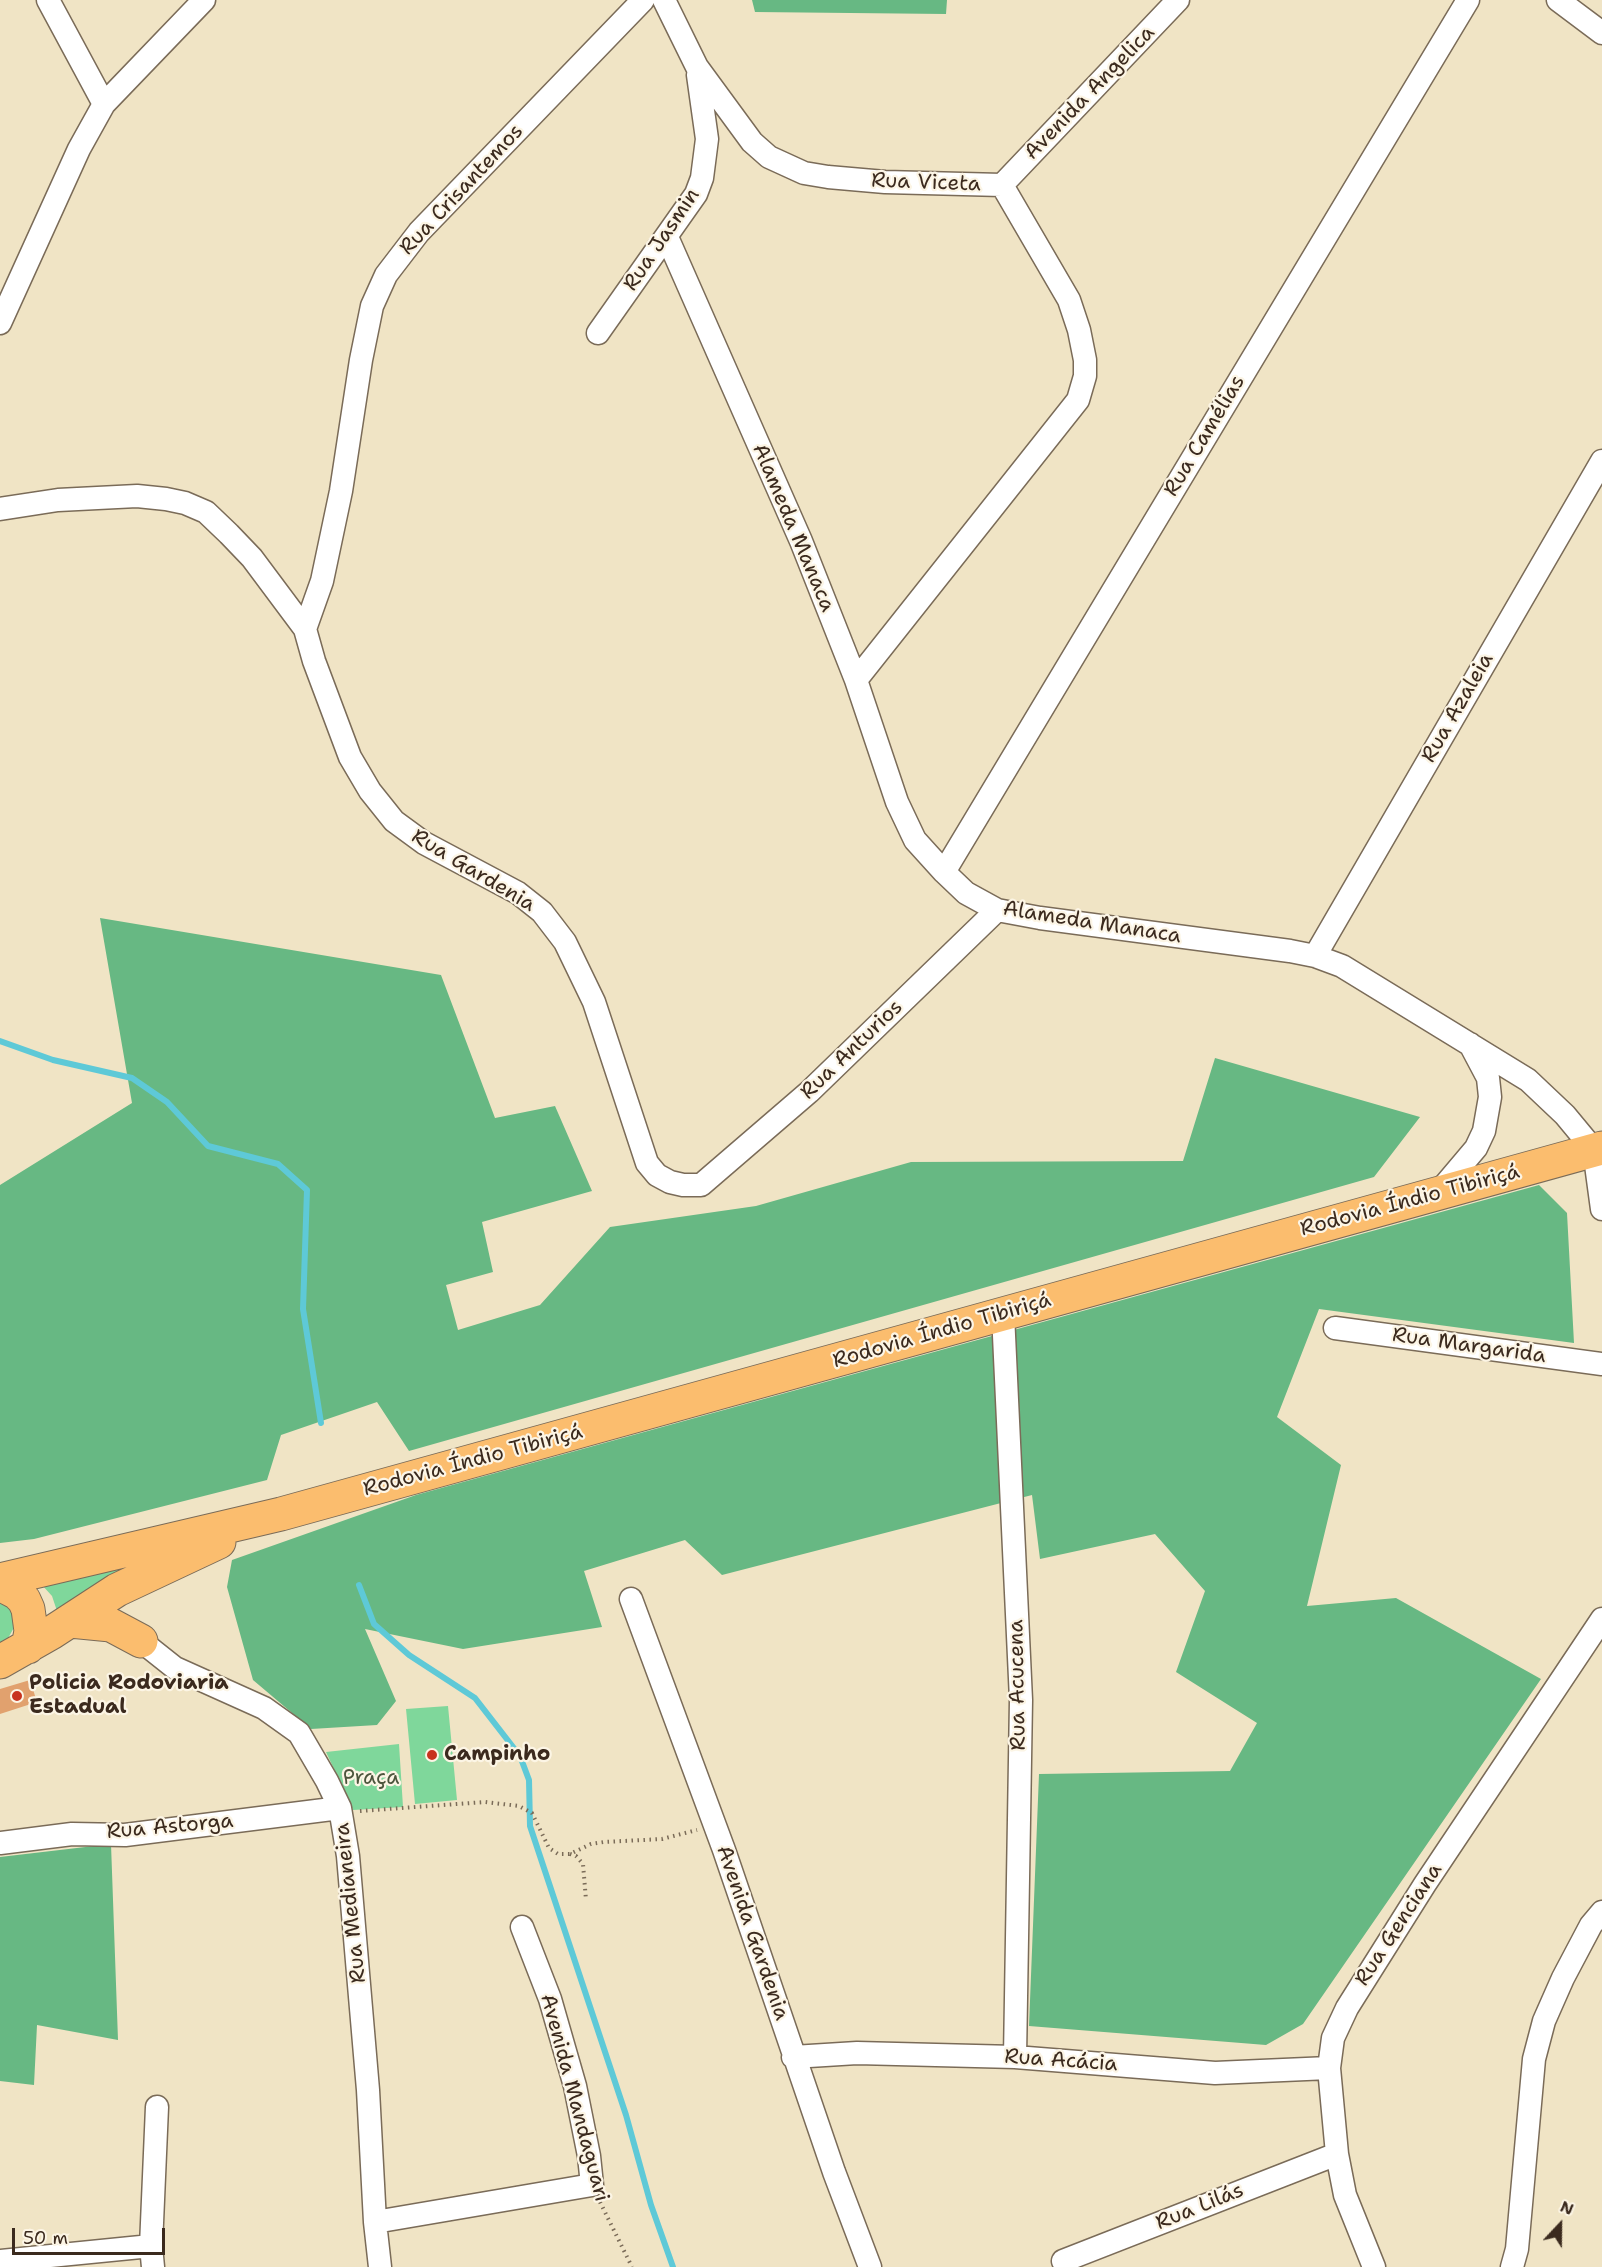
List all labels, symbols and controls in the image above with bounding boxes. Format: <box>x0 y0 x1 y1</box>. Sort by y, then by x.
street label: Avenida Angelica <box>1020 21 1160 165</box>
street label: Rua Crisantemos <box>395 119 529 261</box>
street label: Rua Viceta <box>871 168 981 198</box>
street label: Rua Jasmin <box>619 184 705 296</box>
street label: Rua Camélias <box>1159 371 1251 501</box>
street label: Alameda Manaca <box>746 440 840 616</box>
street label: Rua Azaleia <box>1417 649 1499 767</box>
street label: Rua Gardenia <box>407 824 539 918</box>
street label: Alameda Manaca <box>1001 896 1183 950</box>
street label: Rua Anturios <box>796 995 908 1105</box>
street label: Rodovia Índio Tibiriçá <box>1298 1160 1522 1242</box>
street label: Rodovia Índio Tibiriçá <box>830 1288 1054 1374</box>
street label: Rua Margarida <box>1391 1323 1547 1369</box>
street label: Rodovia Índio Tibiriçá <box>361 1420 585 1502</box>
street label: Rua Acucena <box>1004 1619 1032 1751</box>
place label: Policia Rodoviaria Estadual <box>29 1671 229 1721</box>
marker: Policia Rodoviaria Estadual <box>10 1689 24 1703</box>
place label: Campinho <box>444 1742 551 1768</box>
marker: Campinho <box>425 1748 439 1762</box>
park label: Praça <box>343 1766 399 1792</box>
street label: Rua Astorga <box>106 1809 234 1845</box>
street label: Rua Medianeira <box>330 1821 372 1985</box>
street label: Avenida Gardenia <box>710 1842 794 2024</box>
street label: Rua Genciana <box>1350 1859 1448 1991</box>
street label: Avenida Mandaguari <box>534 1991 614 2205</box>
street label: Rua Acácia <box>1004 2044 1118 2078</box>
street label: Rua Lilás <box>1152 2178 1248 2236</box>
north arrow <box>1530 2195 1590 2255</box>
text: N <box>1557 2196 1577 2220</box>
scale bar <box>15 2216 168 2254</box>
text: 50 m <box>23 2226 68 2250</box>

